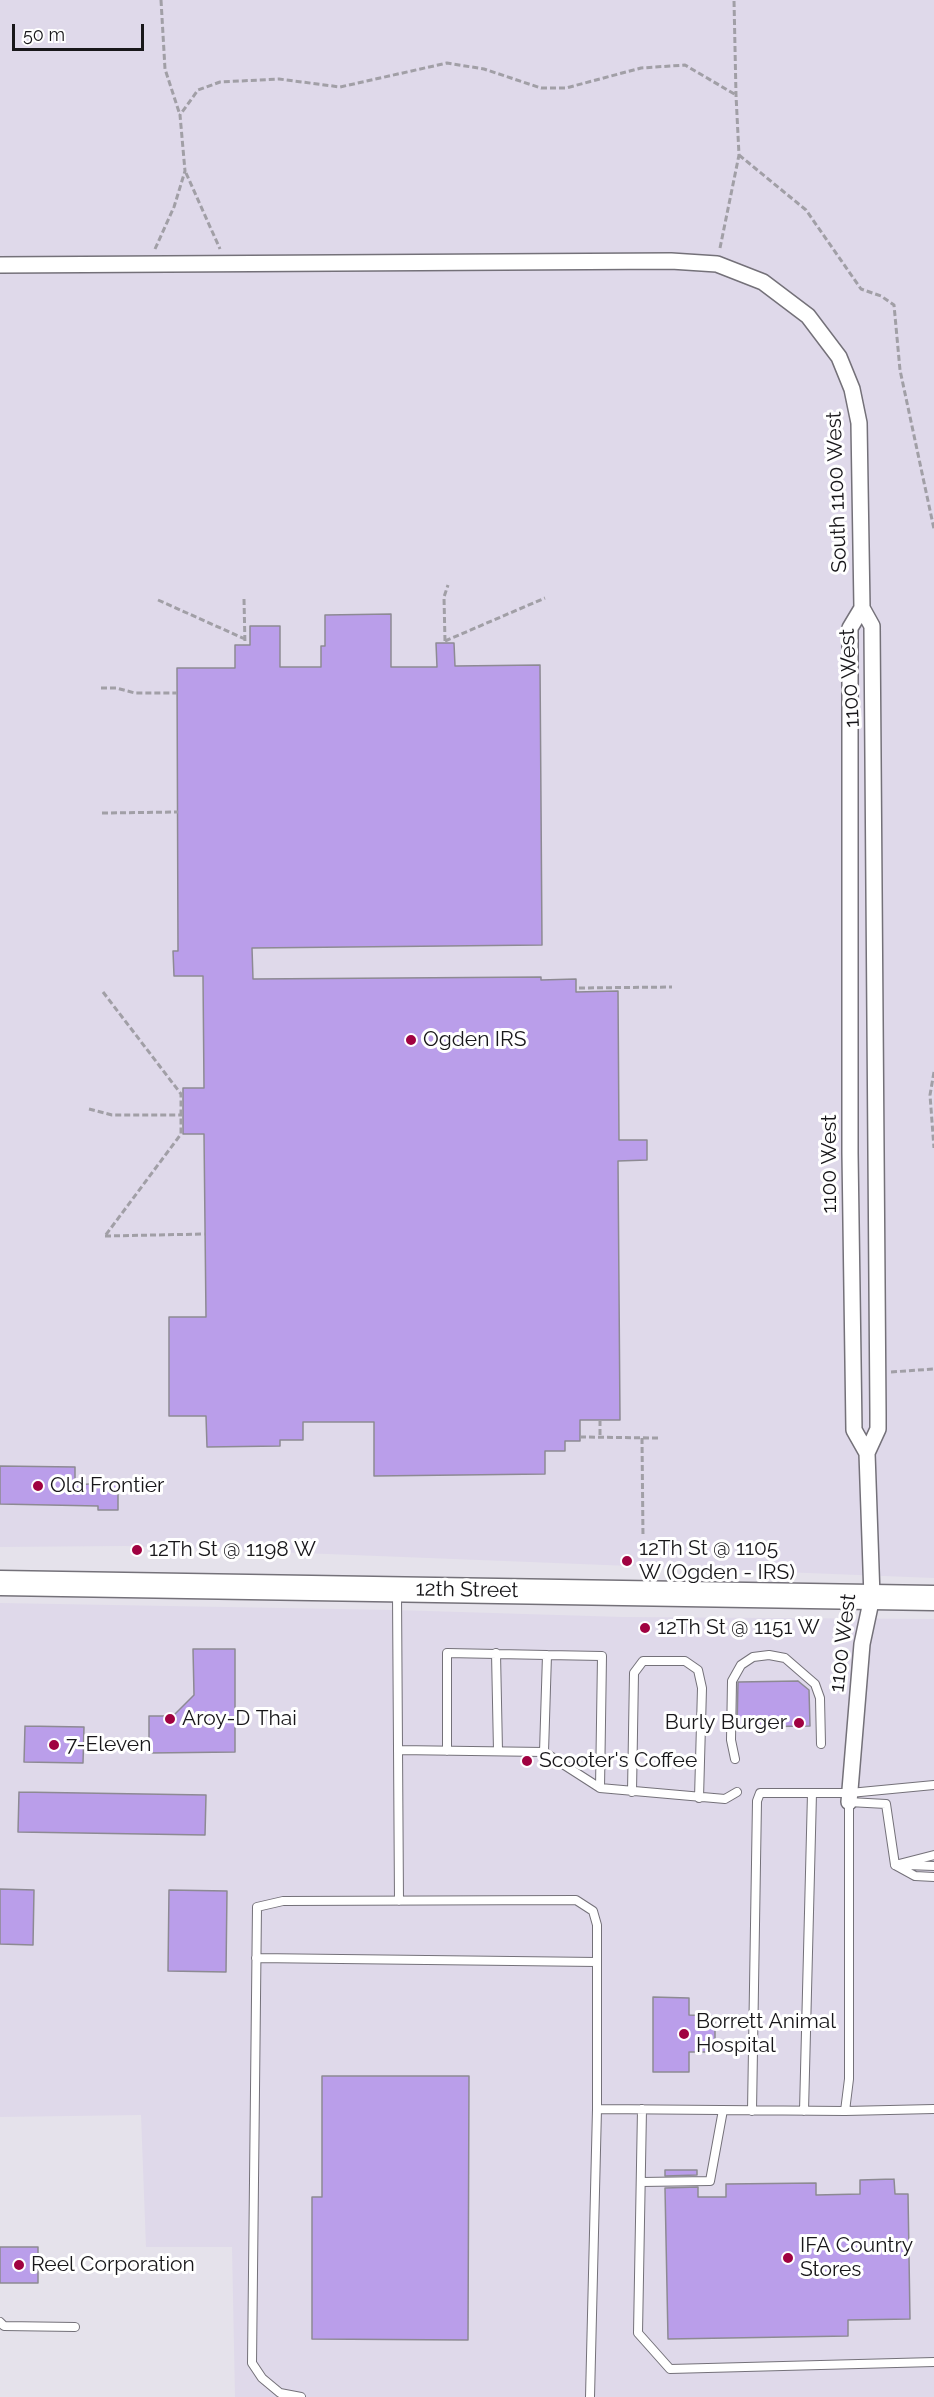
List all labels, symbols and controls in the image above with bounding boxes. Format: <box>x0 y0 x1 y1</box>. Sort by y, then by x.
scale bar <box>15 12 147 50</box>
text: 50 m <box>23 24 65 45</box>
street label: South 1100 West <box>822 411 852 573</box>
street label: 1100 West <box>835 628 865 728</box>
place label: Ogden IRS <box>423 1027 526 1053</box>
marker: Ogden IRS <box>404 1033 418 1047</box>
street label: 1100 West <box>817 1114 843 1214</box>
place label: Old Frontier <box>50 1473 164 1499</box>
marker: Old Frontier <box>31 1479 45 1493</box>
place label: 12Th St @ 1105 W (Ogden - IRS) <box>639 1536 795 1586</box>
place label: 12Th St @ 1198 W <box>149 1537 316 1563</box>
marker: 12Th St @ 1198 W <box>130 1543 144 1557</box>
marker: 12Th St @ 1105 W (Ogden - IRS) <box>620 1554 634 1568</box>
street label: 12th Street <box>415 1577 519 1603</box>
street label: 1100 West <box>824 1592 862 1694</box>
place label: 12Th St @ 1151 W <box>657 1615 820 1641</box>
marker: 12Th St @ 1151 W <box>638 1621 652 1635</box>
place label: Aroy-D Thai <box>182 1706 297 1732</box>
place label: Burly Burger <box>665 1710 787 1736</box>
marker: Aroy-D Thai <box>163 1712 177 1726</box>
marker: Burly Burger <box>792 1716 806 1730</box>
place label: 7-Eleven <box>66 1732 151 1758</box>
marker: 7-Eleven <box>47 1738 61 1752</box>
place label: Scooter's Coffee <box>539 1748 697 1774</box>
marker: Scooter's Coffee <box>520 1754 534 1768</box>
place label: Borrett Animal Hospital <box>696 2009 836 2059</box>
marker: Borrett Animal Hospital <box>677 2027 691 2041</box>
place label: IFA Country Stores <box>800 2233 913 2283</box>
marker: IFA Country Stores <box>781 2251 795 2265</box>
place label: Reel Corporation <box>31 2252 195 2278</box>
marker: Reel Corporation <box>12 2258 26 2272</box>

